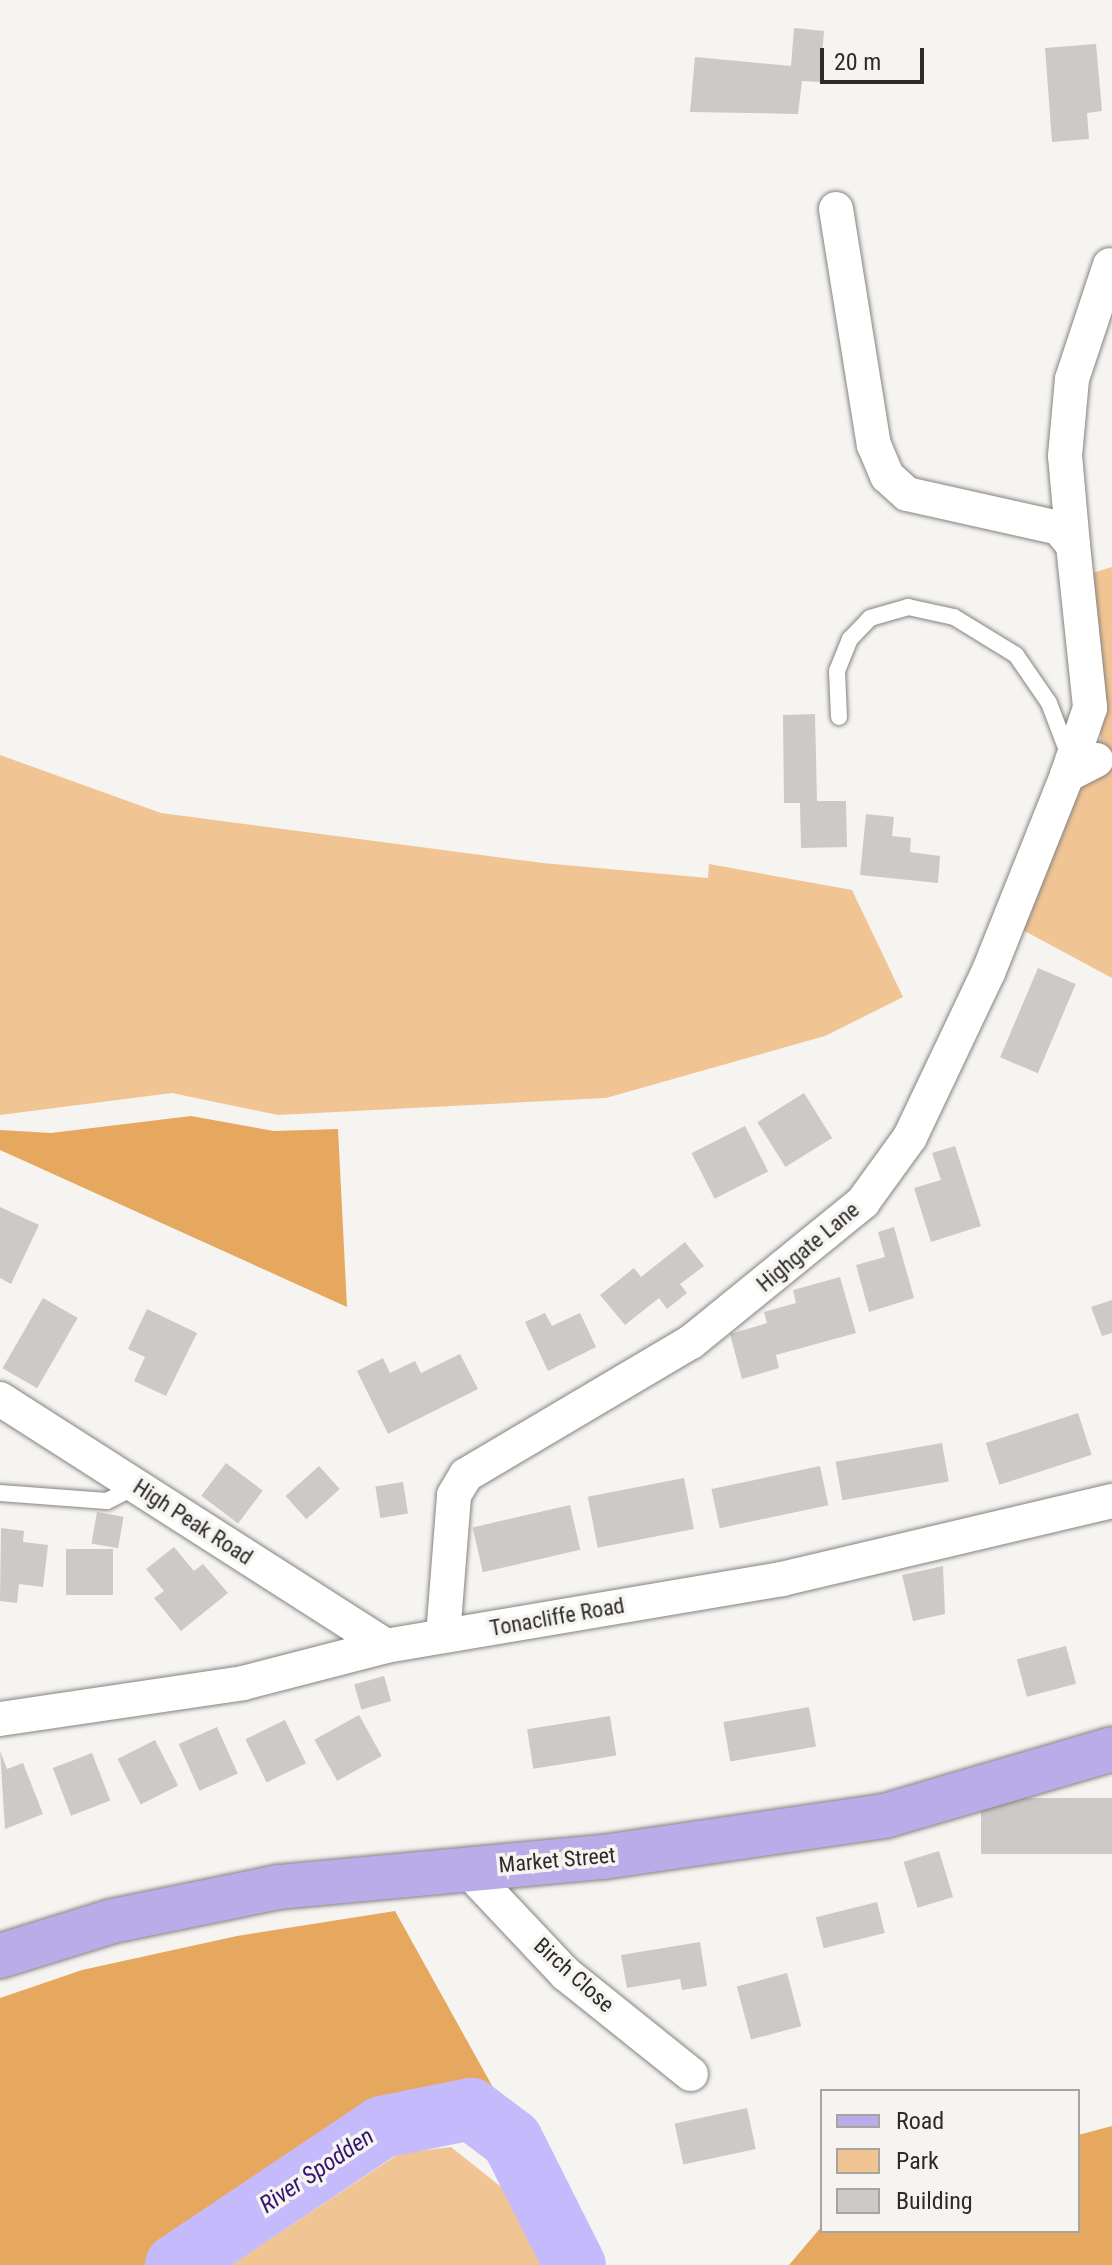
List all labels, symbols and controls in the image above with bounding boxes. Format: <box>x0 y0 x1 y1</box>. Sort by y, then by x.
scale bar <box>824 32 928 82</box>
text: 20 m <box>834 48 881 76</box>
street label: Highgate Lane <box>751 1197 865 1297</box>
street label: High Peak Road <box>128 1474 258 1570</box>
street label: Tonacliffe Road <box>488 1592 626 1642</box>
street label: Market Street <box>498 1842 616 1878</box>
street label: Birch Close <box>529 1932 619 2018</box>
legend <box>820 2089 1080 2233</box>
text: Road <box>896 2107 944 2135</box>
water label: River Spodden <box>254 2122 380 2220</box>
text: Park <box>896 2147 939 2175</box>
text: Building <box>896 2187 973 2215</box>

